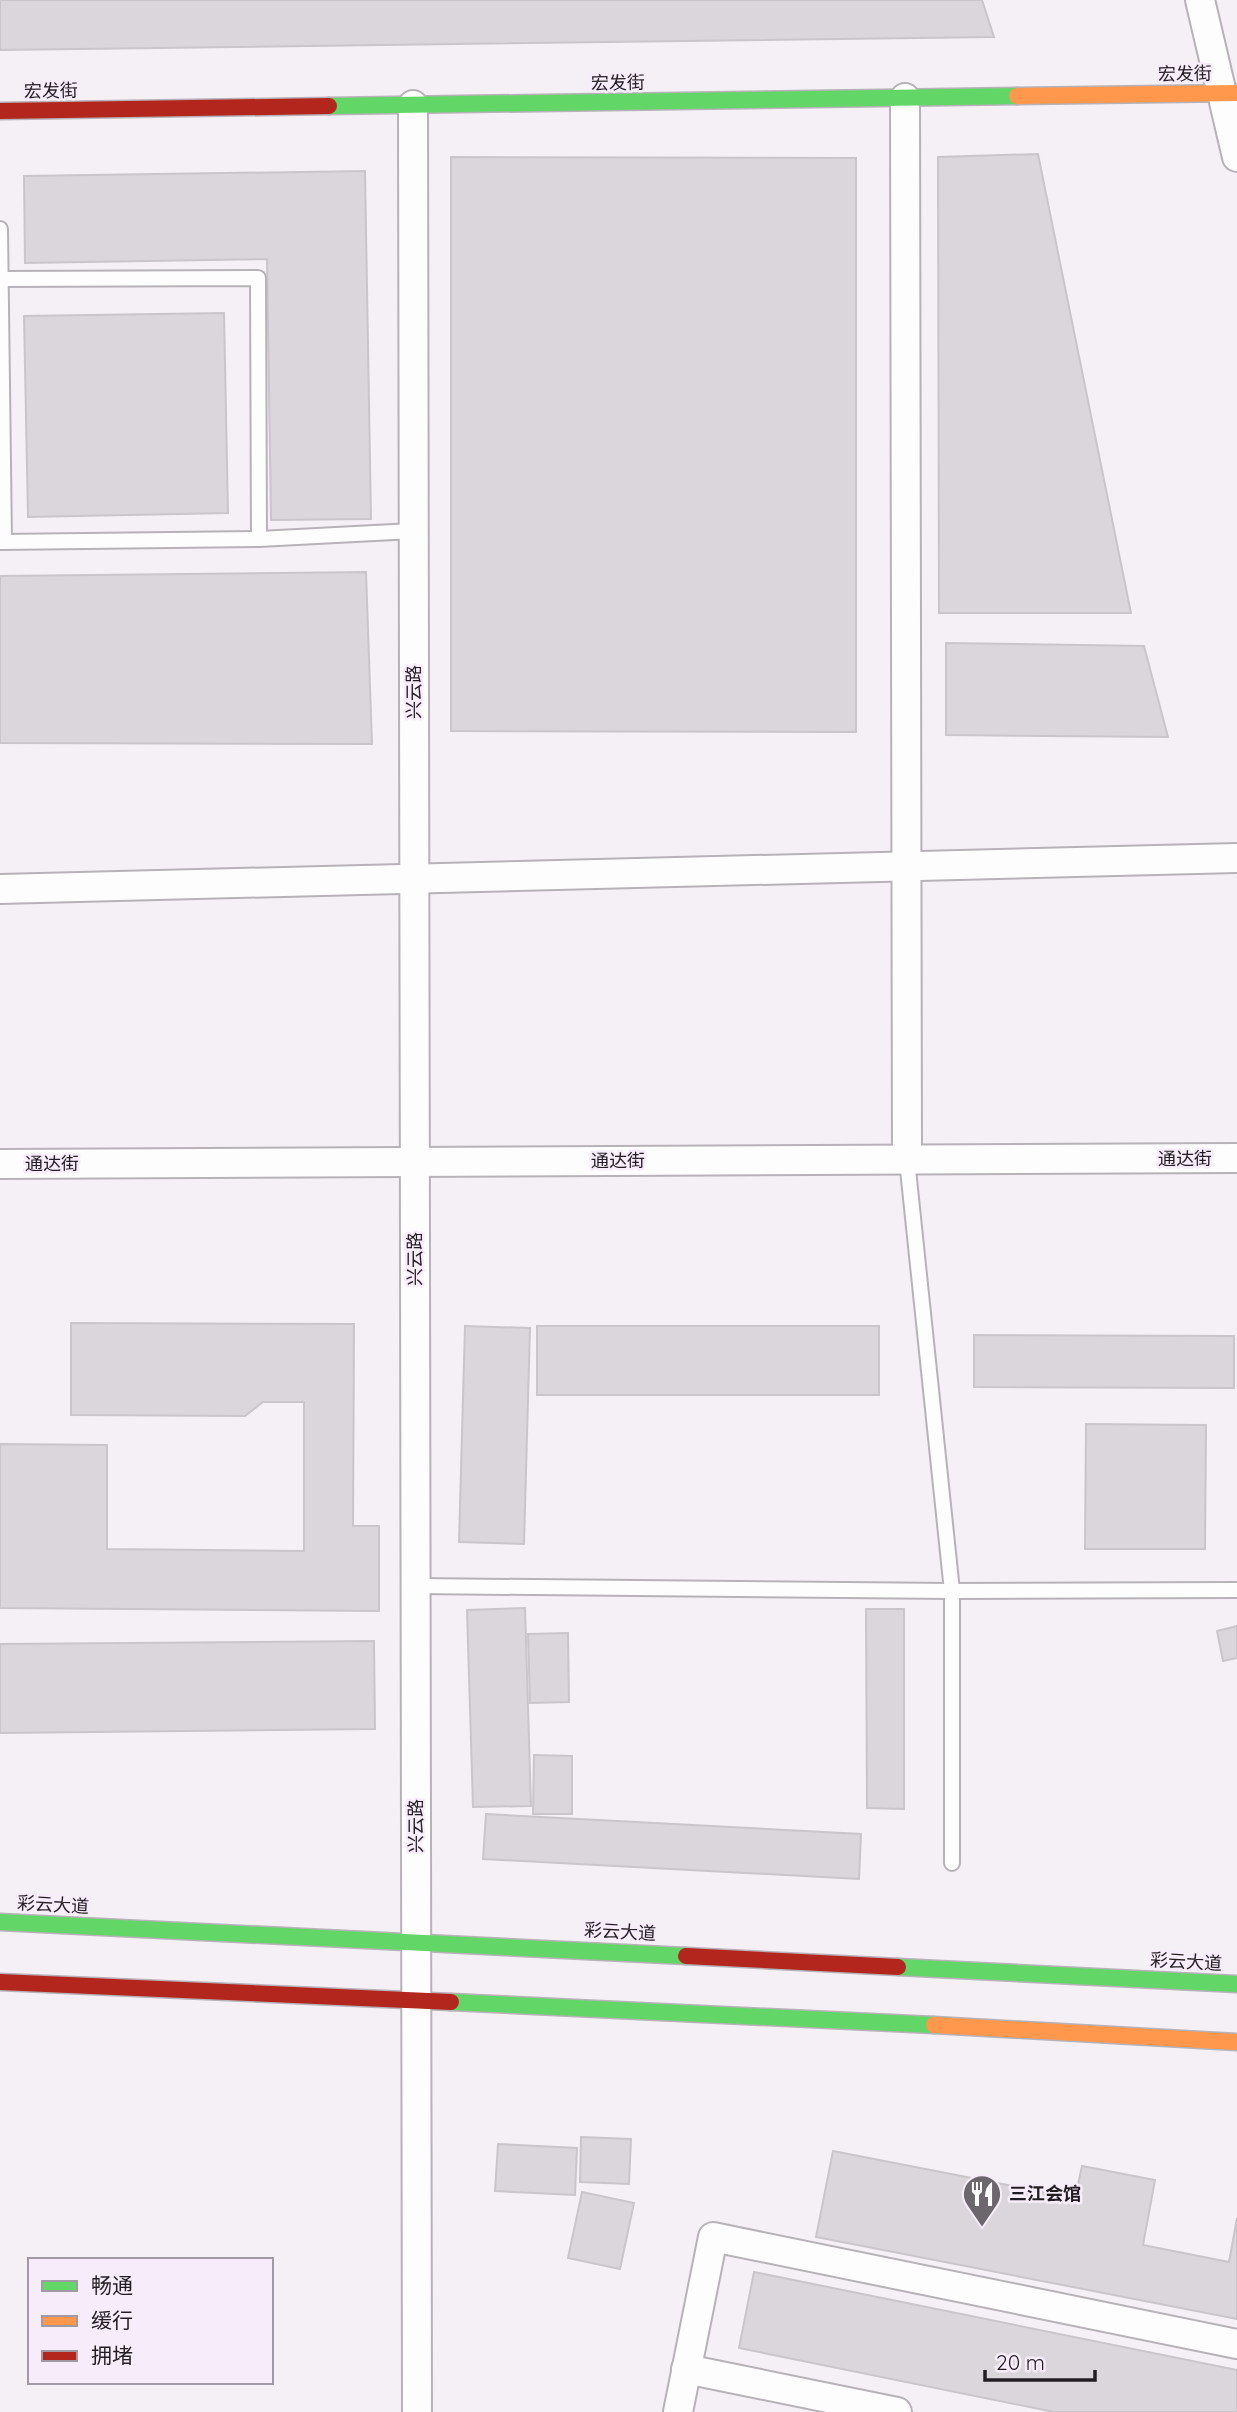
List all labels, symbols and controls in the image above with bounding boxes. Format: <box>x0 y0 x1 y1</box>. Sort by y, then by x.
street label: 宏发街 <box>1158 62 1212 85</box>
street label: 宏发街 <box>591 71 645 94</box>
street label: 宏发街 <box>24 79 78 102</box>
street label: 兴云路 <box>402 665 425 719</box>
street label: 通达街 <box>1158 1147 1212 1170</box>
street label: 通达街 <box>591 1149 645 1172</box>
street label: 通达街 <box>25 1152 79 1175</box>
street label: 兴云路 <box>403 1232 426 1286</box>
street label: 兴云路 <box>404 1799 427 1853</box>
street label: 彩云大道 <box>16 1891 90 1918</box>
street label: 彩云大道 <box>583 1918 657 1945</box>
street label: 彩云大道 <box>1149 1948 1223 1975</box>
restaurant icon: 三江会馆 <box>961 2173 1003 2228</box>
place label: 三江会馆 <box>1009 2182 1081 2205</box>
legend <box>28 2258 273 2384</box>
text: 畅通 <box>91 2272 133 2298</box>
text: 缓行 <box>91 2307 133 2333</box>
scale bar <box>985 2338 1095 2382</box>
text: 拥堵 <box>91 2342 133 2368</box>
text: 20 m <box>996 2349 1045 2375</box>

